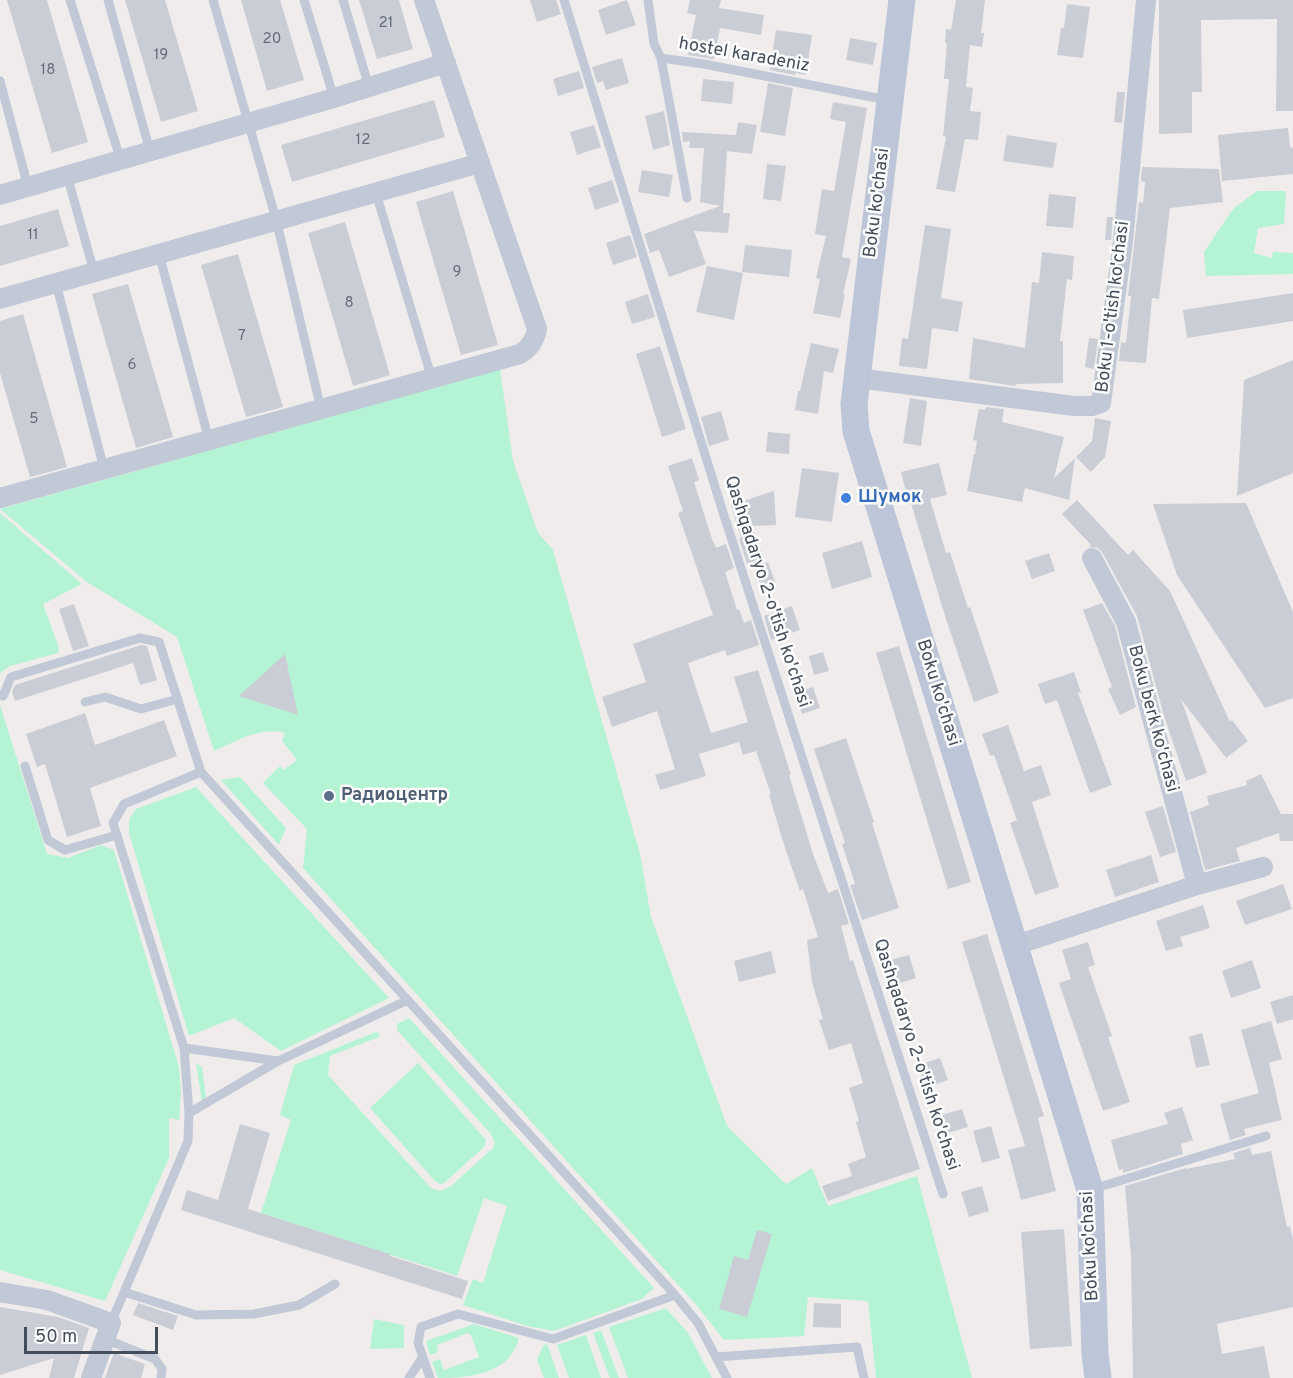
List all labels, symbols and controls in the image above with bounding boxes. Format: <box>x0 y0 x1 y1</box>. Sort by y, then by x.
house number: 21 <box>379 15 393 33</box>
house number: 20 <box>263 31 281 49</box>
street label: hostel karadeniz <box>677 34 811 78</box>
house number: 19 <box>154 47 168 65</box>
house number: 18 <box>41 62 55 80</box>
house number: 12 <box>356 132 370 150</box>
street label: Boku ko'chasi <box>861 147 895 259</box>
street label: Boku 1-o'tish ko'chasi <box>1093 220 1135 394</box>
house number: 11 <box>27 227 39 245</box>
house number: 9 <box>453 264 461 282</box>
house number: 8 <box>344 295 354 313</box>
house number: 7 <box>238 328 246 346</box>
house number: 6 <box>128 357 136 375</box>
house number: 5 <box>29 411 39 429</box>
street label: Qashqadaryo 2-o'tish ko'chasi <box>718 473 814 711</box>
place label: Шумок <box>858 487 922 509</box>
marker: Шумок <box>839 491 853 505</box>
street label: Boku ko'chasi <box>911 637 963 749</box>
street label: Boku berk ko'chasi <box>1122 643 1182 795</box>
place label: Радиоцентр <box>341 785 448 807</box>
marker: Радиоцентр <box>322 789 336 803</box>
street label: Qashqadaryo 2-o'tish ko'chasi <box>867 936 963 1174</box>
street label: Boku ko'chasi <box>1077 1190 1105 1302</box>
scale bar <box>27 1315 160 1353</box>
text: 50 m <box>35 1326 77 1349</box>

